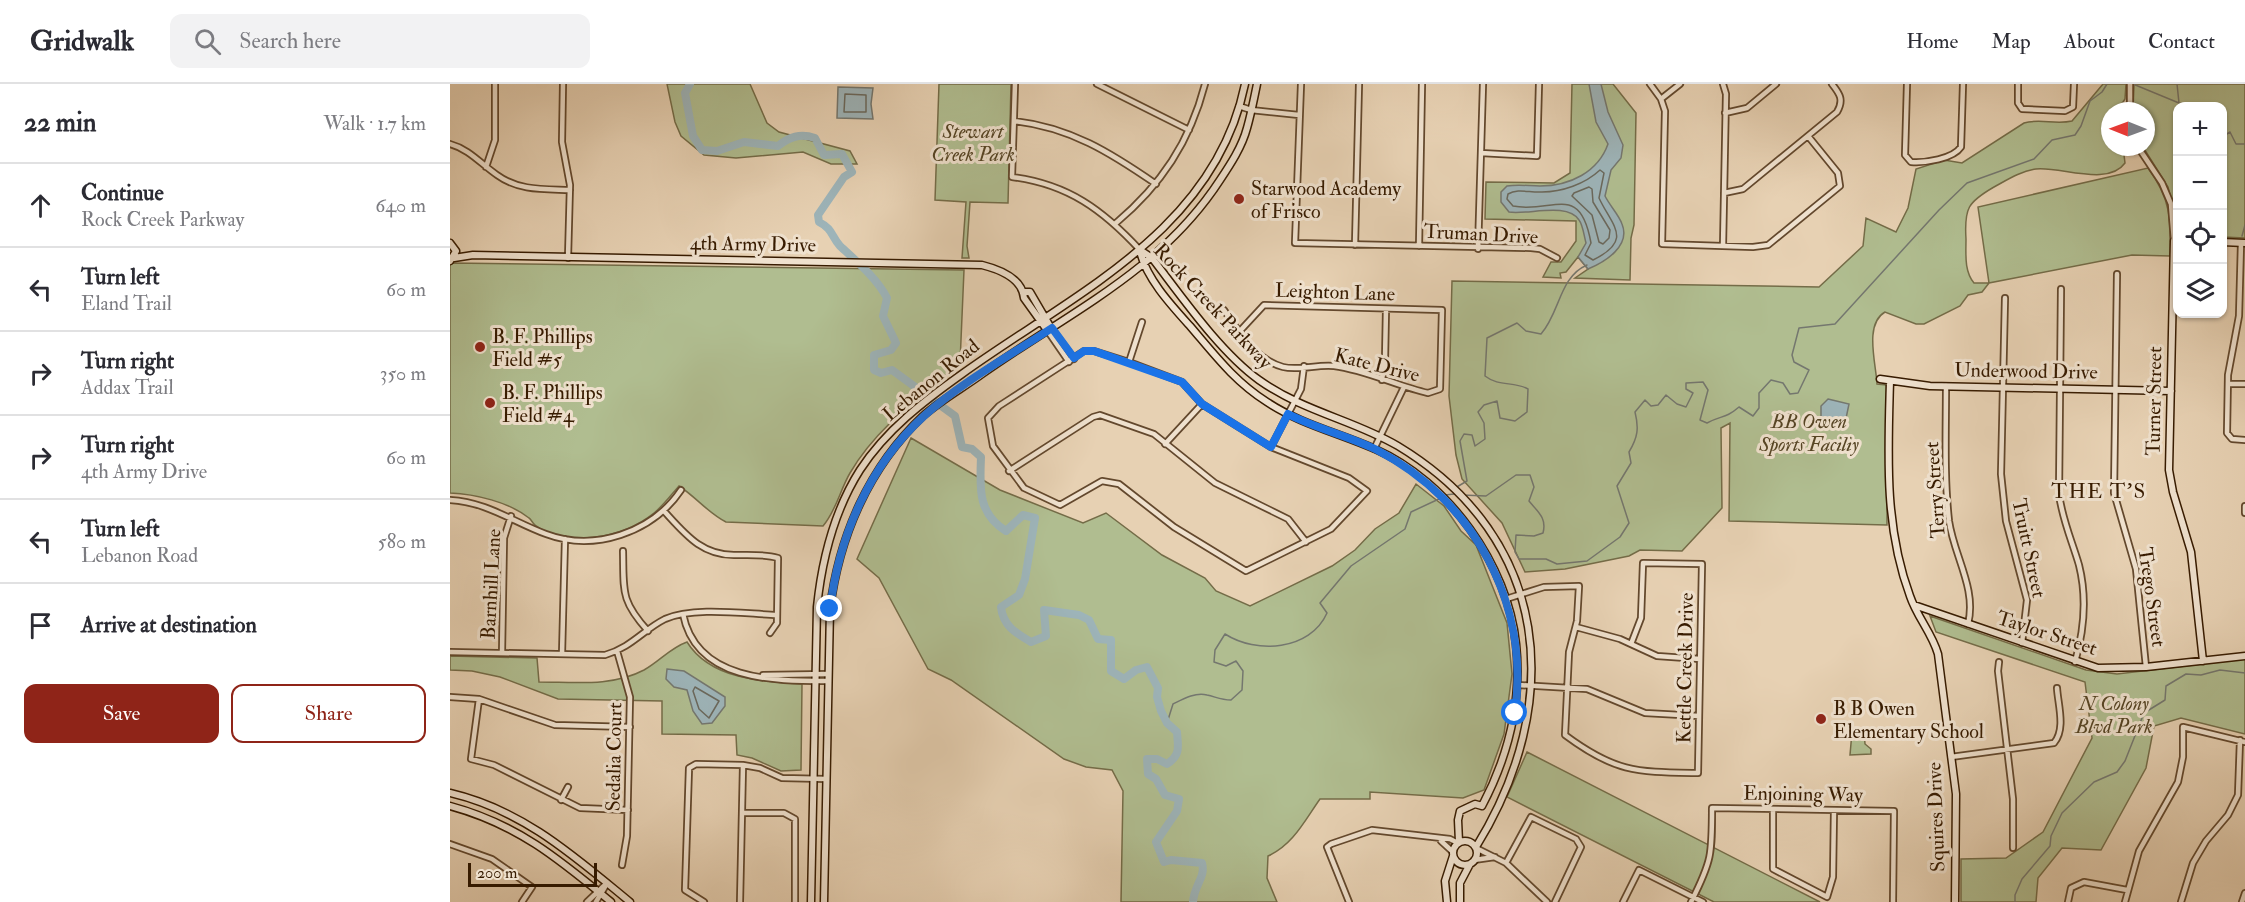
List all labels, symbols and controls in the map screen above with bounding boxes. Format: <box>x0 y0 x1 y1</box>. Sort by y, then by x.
search box <box>170 14 590 68</box>
text: Gridwalk <box>30 24 134 59</box>
icon: search <box>191 25 224 58</box>
text: Search here <box>239 27 341 55</box>
text: Home <box>1906 28 1958 55</box>
text: Map <box>1991 28 2031 55</box>
text: About <box>2064 28 2115 55</box>
text: Contact <box>2148 28 2215 55</box>
north arrow <box>2101 102 2155 156</box>
map controls <box>2173 102 2227 318</box>
button: + <box>2173 102 2227 156</box>
text: 22 min <box>24 107 96 139</box>
text: Walk · 1.7 km <box>323 111 426 136</box>
park label: Stewart Creek Park <box>931 119 1015 167</box>
button: − <box>2173 156 2227 210</box>
place label: Starwood Academy of Frisco <box>1251 176 1402 224</box>
text: Continue <box>81 179 164 207</box>
icon: ahead <box>24 189 57 222</box>
marker: Starwood Academy of Frisco <box>1232 192 1246 206</box>
text: 640 m <box>375 193 426 218</box>
text: Rock Creek Parkway <box>81 207 244 232</box>
button: locate <box>2173 210 2227 264</box>
street label: Truman Drive <box>1423 219 1539 249</box>
street label: 4th Army Drive <box>690 230 816 258</box>
street label: Rock Creek Parkway <box>1148 238 1279 375</box>
text: Turn left <box>81 263 160 291</box>
button: layers <box>2173 264 2227 318</box>
icon: left <box>24 273 57 306</box>
text: 60 m <box>386 277 426 302</box>
street label: Leighton Lane <box>1274 277 1396 307</box>
text: Eland Trail <box>81 291 172 316</box>
place label: B. F. Phillips Field #5 <box>492 324 593 372</box>
street label: Lebanon Road <box>878 333 984 427</box>
marker: B. F. Phillips Field #5 <box>473 340 487 354</box>
street label: Kate Drive <box>1332 342 1422 388</box>
street label: Turner Street <box>2141 346 2167 456</box>
text: Turn right <box>81 347 174 375</box>
icon: right <box>24 357 57 390</box>
street label: Underwood Drive <box>1954 357 2098 385</box>
text: 350 m <box>380 361 426 386</box>
text: Addax Trail <box>81 375 174 400</box>
place label: B. F. Phillips Field #4 <box>502 380 603 428</box>
marker: B. F. Phillips Field #4 <box>483 396 497 410</box>
park label: BB Owen Sports Faciliy <box>1758 409 1859 457</box>
text: Turn right <box>81 431 174 459</box>
street label: Terry Street <box>1919 440 1951 539</box>
icon: right <box>24 441 57 474</box>
text: 60 m <box>386 445 426 470</box>
text: 4th Army Drive <box>81 459 207 484</box>
district label: THE T'S <box>2051 478 2147 505</box>
street label: Truitt Street <box>2006 496 2052 601</box>
text: Turn left <box>81 515 160 543</box>
icon: left <box>24 525 57 558</box>
street label: Barnhill Lane <box>476 528 506 640</box>
text: 580 m <box>378 529 426 554</box>
text: Lebanon Road <box>81 543 198 568</box>
street label: Trego Street <box>2133 546 2171 649</box>
street label: Kettle Creek Drive <box>1671 592 1699 744</box>
route end <box>816 595 842 621</box>
street label: Taylor Street <box>1994 605 2101 661</box>
icon: arrive <box>24 609 57 642</box>
text: Arrive at destination <box>81 611 257 639</box>
button: Save <box>24 684 219 743</box>
button: Share <box>231 684 426 743</box>
park label: N Colony Blvd Park <box>2074 691 2153 739</box>
place label: B B Owen Elementary School <box>1833 696 1984 744</box>
route start <box>1501 699 1527 725</box>
street label: Sedalia Court <box>601 702 627 812</box>
marker: B B Owen Elementary School <box>1814 712 1828 726</box>
street label: Squires Drive <box>1922 762 1950 872</box>
street label: Enjoining Way <box>1743 780 1864 808</box>
scale bar <box>468 860 597 888</box>
text: 200 m <box>477 863 517 883</box>

